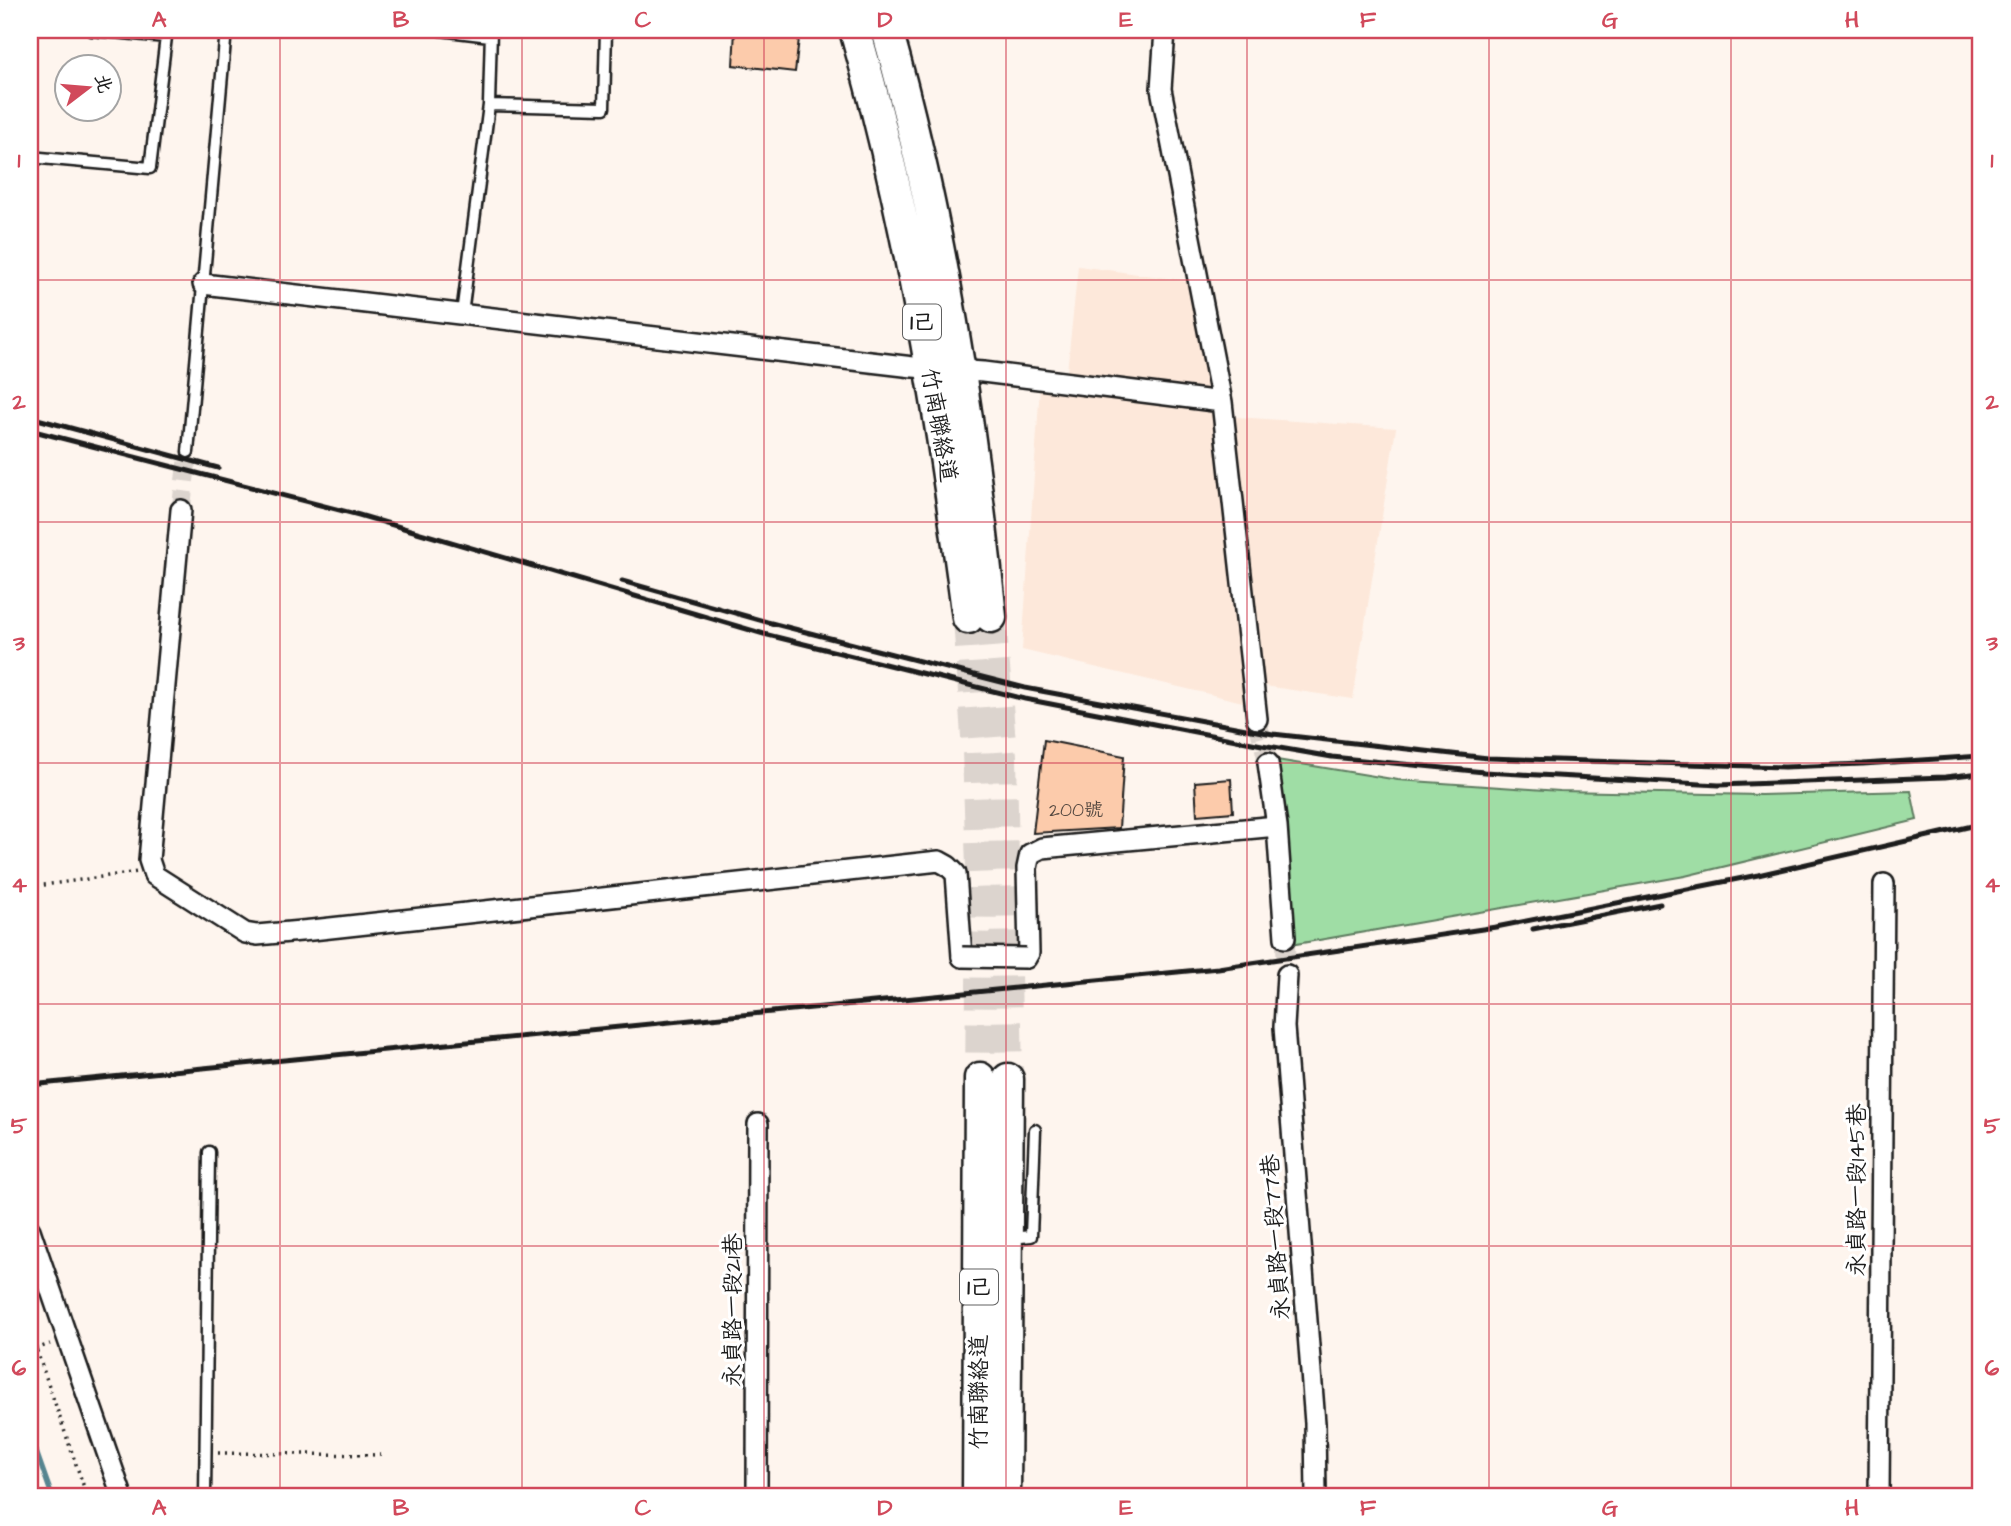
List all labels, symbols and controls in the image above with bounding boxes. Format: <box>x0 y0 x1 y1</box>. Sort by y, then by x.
text: A <box>152 4 167 36</box>
text: B <box>393 4 410 36</box>
text: C <box>635 4 652 36</box>
text: D <box>878 4 893 36</box>
text: E <box>1119 4 1133 36</box>
text: F <box>1360 4 1377 36</box>
text: G <box>1602 4 1618 36</box>
text: H <box>1845 4 1859 36</box>
north arrow <box>52 52 122 122</box>
text: 北 <box>87 71 118 97</box>
text: 1 <box>18 144 21 176</box>
text: 1 <box>1991 144 1994 176</box>
road number: 1己 <box>903 304 941 340</box>
street label: 竹南聯絡道 <box>913 366 965 484</box>
text: 2 <box>11 386 26 418</box>
text: 2 <box>1984 386 1999 418</box>
text: 3 <box>12 627 25 659</box>
text: 3 <box>1985 627 1998 659</box>
house number: 200號 <box>1049 797 1103 824</box>
text: 4 <box>11 869 27 901</box>
text: 4 <box>1984 869 2000 901</box>
street label: 永貞路一段145巷 <box>1841 1103 1873 1276</box>
text: 5 <box>11 1110 28 1142</box>
text: 5 <box>1984 1110 2001 1142</box>
street label: 永貞路一段77巷 <box>1254 1152 1298 1321</box>
street label: 永貞路一段21巷 <box>717 1232 749 1387</box>
road number: 1己 <box>960 1270 998 1304</box>
street label: 竹南聯絡道 <box>963 1335 995 1450</box>
text: 6 <box>12 1352 27 1384</box>
text: 6 <box>1985 1352 2000 1384</box>
text: A <box>152 1492 167 1524</box>
text: B <box>393 1492 410 1524</box>
text: C <box>635 1492 652 1524</box>
text: D <box>878 1492 893 1524</box>
text: E <box>1119 1492 1133 1524</box>
text: F <box>1360 1492 1377 1524</box>
text: G <box>1602 1492 1618 1524</box>
text: H <box>1845 1492 1859 1524</box>

